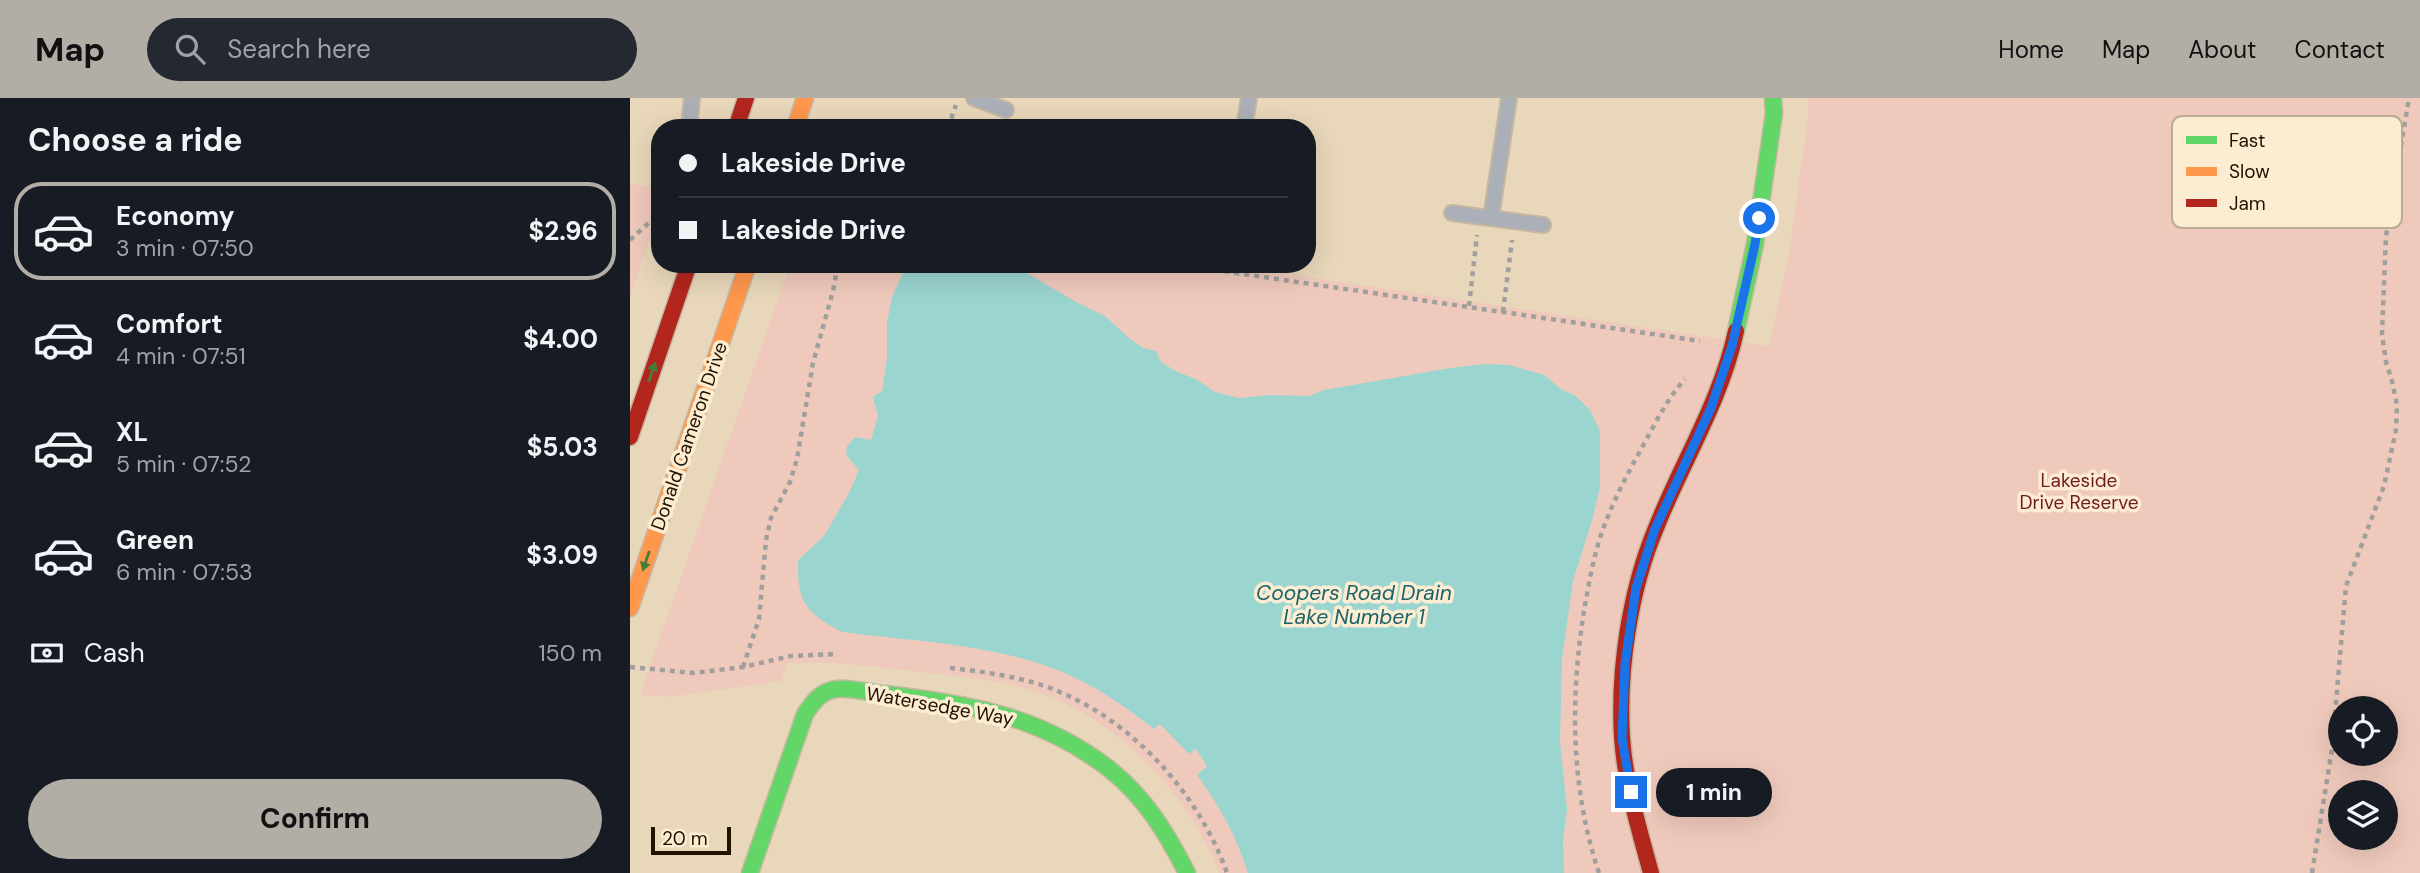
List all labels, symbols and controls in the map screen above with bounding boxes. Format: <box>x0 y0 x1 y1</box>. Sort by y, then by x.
search box <box>147 18 637 81</box>
text: Map <box>35 28 105 71</box>
icon: search <box>171 30 209 68</box>
text: Search here <box>227 32 371 66</box>
text: Home <box>1998 34 2064 65</box>
text: Map <box>2102 34 2150 65</box>
text: About <box>2188 34 2257 65</box>
text: Contact <box>2295 34 2385 65</box>
legend <box>2172 116 2402 228</box>
text: Choose a ride <box>28 119 243 161</box>
text: Fast <box>2229 128 2265 153</box>
text: Lakeside Drive <box>721 146 906 180</box>
text: Slow <box>2229 159 2270 184</box>
text: Jam <box>2229 191 2266 216</box>
text: Economy <box>116 199 234 233</box>
icon: car <box>32 200 95 263</box>
route start <box>1743 202 1775 234</box>
text: Lakeside Drive <box>721 213 906 247</box>
text: $2.96 <box>529 214 598 248</box>
text: 3 min · 07:50 <box>116 233 254 263</box>
text: Comfort <box>116 307 222 341</box>
icon: car <box>32 308 95 371</box>
text: $4.00 <box>523 322 598 356</box>
street label: Donald Cameron Drive <box>645 339 733 533</box>
text: 4 min · 07:51 <box>116 341 246 371</box>
one-way arrow <box>647 361 658 382</box>
text: XL <box>116 415 148 449</box>
icon: car <box>32 416 95 479</box>
text: $5.03 <box>527 430 598 464</box>
text: 5 min · 07:52 <box>116 449 251 479</box>
park label: Lakeside Drive Reserve <box>2019 468 2139 515</box>
text: Green <box>116 523 194 557</box>
icon: car <box>32 524 95 587</box>
text: $3.09 <box>526 538 598 572</box>
one-way arrow <box>640 550 651 571</box>
text: 6 min · 07:53 <box>116 557 253 587</box>
water label: Coopers Road Drain Lake Number 1 <box>1256 579 1452 631</box>
icon: cash <box>28 634 66 672</box>
text: Cash <box>84 636 145 670</box>
text: 150 m <box>538 638 602 668</box>
street label: Watersedge Way <box>864 681 1016 731</box>
map controls <box>2328 696 2398 850</box>
button: locate <box>2328 696 2398 766</box>
callout: 1 min <box>1656 768 1771 816</box>
route end <box>1615 776 1647 808</box>
text: 1 min <box>1686 777 1742 807</box>
button: Confirm <box>28 779 602 859</box>
button: layers <box>2328 780 2398 850</box>
scale bar <box>651 824 732 856</box>
text: 20 m <box>662 826 708 851</box>

